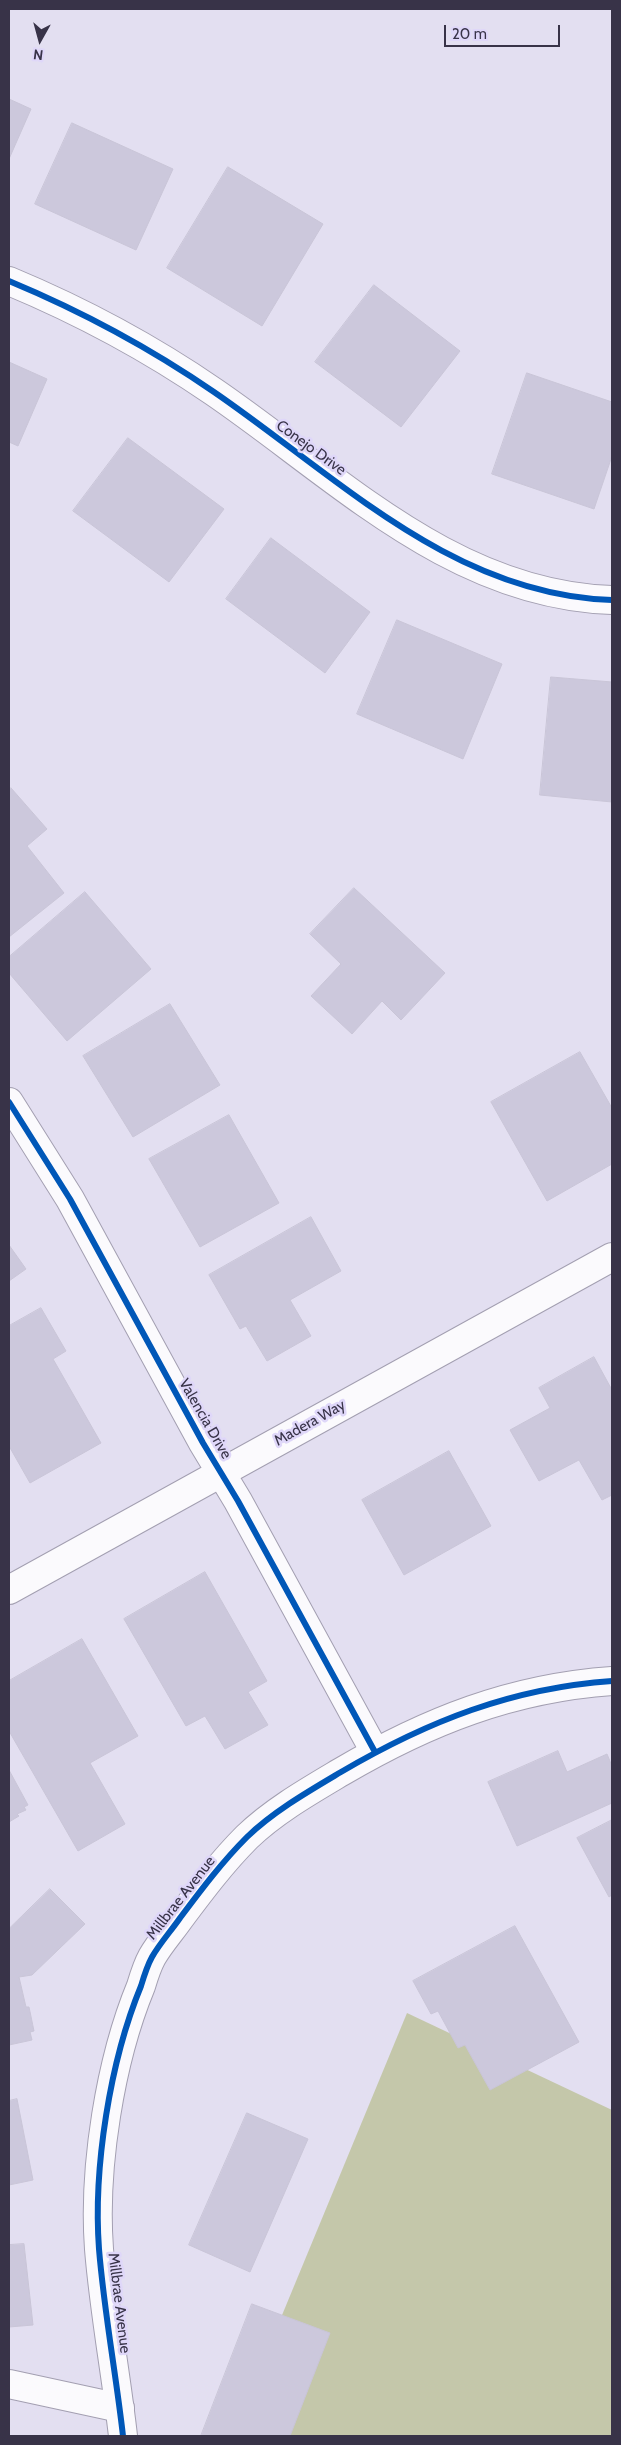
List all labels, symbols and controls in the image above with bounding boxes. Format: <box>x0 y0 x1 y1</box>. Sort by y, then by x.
north arrow <box>15 15 65 65</box>
scale bar <box>446 15 562 47</box>
text: 20 m <box>452 25 487 43</box>
text: N <box>32 45 44 64</box>
street label: Conejo Drive <box>273 417 349 479</box>
street label: Valencia Drive <box>175 1376 235 1462</box>
street label: Madera Way <box>271 1396 349 1450</box>
street label: Millbrae Avenue <box>143 1853 219 1943</box>
street label: Millbrae Avenue <box>104 2252 134 2354</box>

